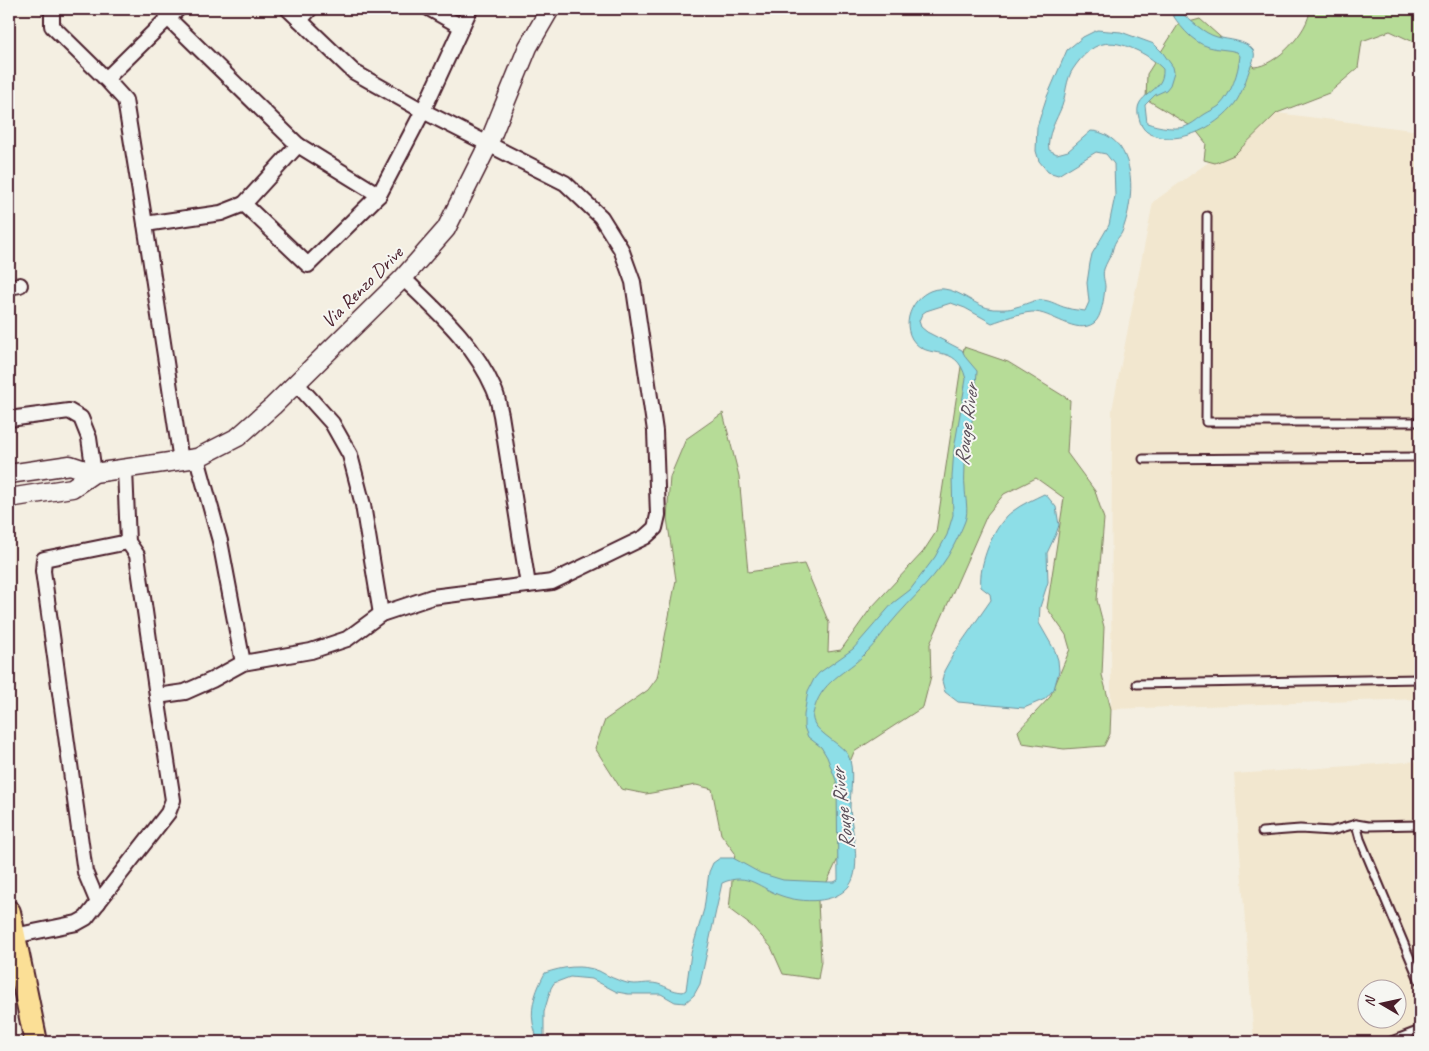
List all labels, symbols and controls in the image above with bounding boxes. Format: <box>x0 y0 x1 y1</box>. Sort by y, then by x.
street label: Via Renzo Drive <box>316 240 409 333</box>
water label: Rouge River <box>948 380 984 467</box>
water label: Rouge River <box>824 764 860 851</box>
north arrow <box>1356 978 1406 1028</box>
text: N <box>1361 994 1379 1008</box>

